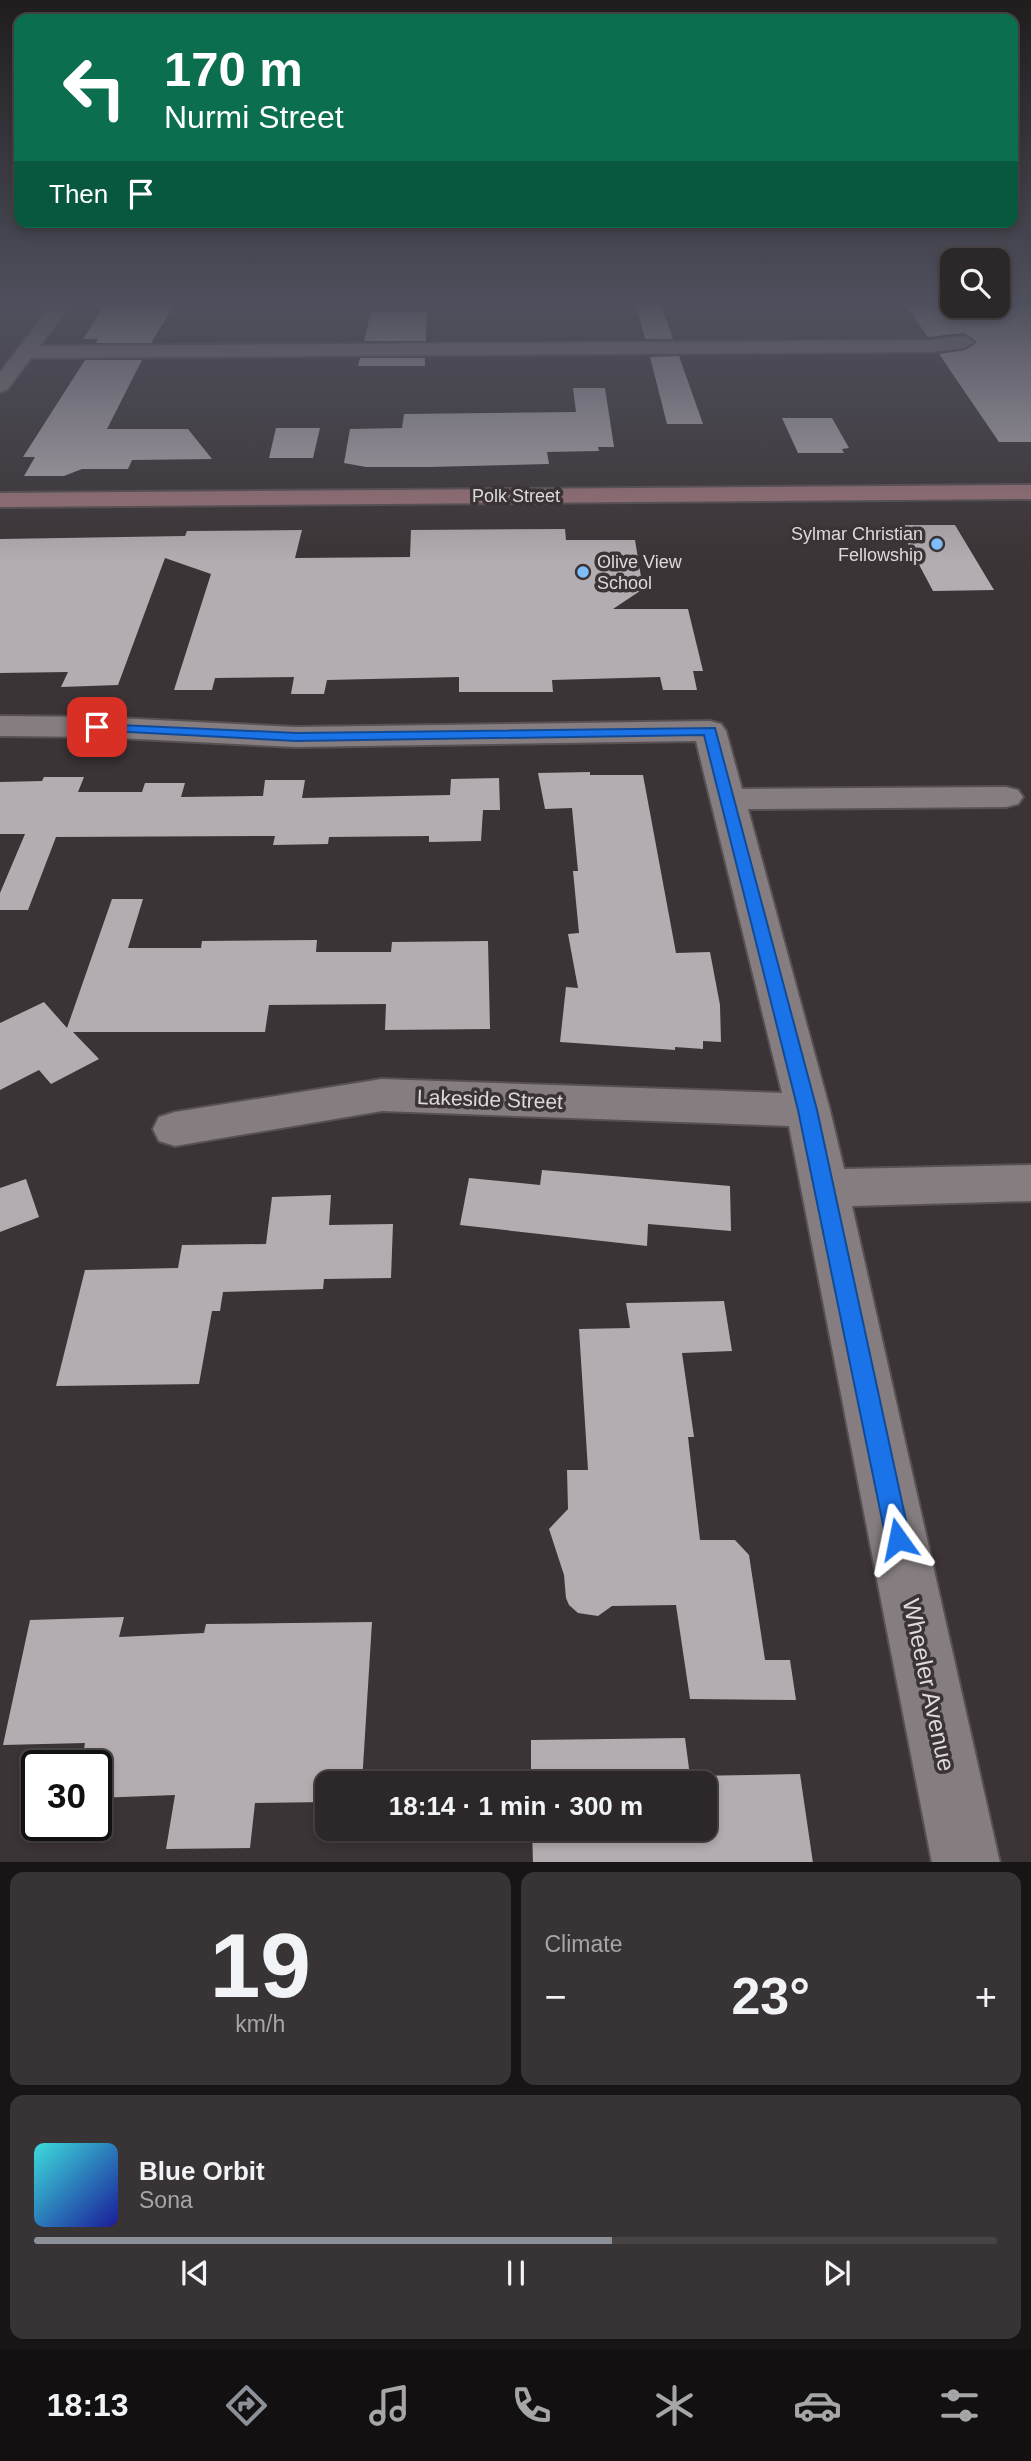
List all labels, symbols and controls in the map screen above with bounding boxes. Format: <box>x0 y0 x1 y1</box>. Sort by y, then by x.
icon: left <box>49 42 140 133</box>
text: 170 m <box>164 42 303 96</box>
text: Nurmi Street <box>164 99 344 135</box>
icon: arrive <box>122 175 160 213</box>
text: Then <box>49 179 108 209</box>
map controls <box>940 248 1010 318</box>
button: search <box>940 248 1010 318</box>
street label: Polk Street <box>472 486 560 506</box>
place label: Sylmar Christian Fellowship <box>791 524 923 565</box>
marker: Sylmar Christian Fellowship <box>929 536 945 552</box>
place label: Olive View School <box>597 552 683 593</box>
marker: Olive View School <box>575 564 591 580</box>
pin <box>67 697 127 757</box>
icon: arrive <box>78 708 116 746</box>
street label: Lakeside Street <box>417 1085 563 1113</box>
position arrow <box>861 1502 935 1576</box>
street label: Wheeler Avenue <box>898 1596 960 1774</box>
speed limit sign: 30 <box>21 1750 112 1841</box>
text: 18:14 · 1 min · 300 m <box>389 1791 643 1821</box>
text: 19 <box>210 1915 311 2016</box>
text: Climate <box>545 1931 622 1957</box>
text: 23° <box>731 1967 810 2025</box>
text: − <box>545 1976 567 2018</box>
text: + <box>975 1976 997 2018</box>
text: km/h <box>235 2011 285 2037</box>
text: Blue Orbit <box>139 2156 265 2186</box>
text: Sona <box>139 2187 193 2213</box>
icon: previous <box>176 2254 214 2292</box>
icon: pause <box>497 2254 535 2292</box>
icon: next <box>818 2254 856 2292</box>
icon: directions <box>222 2381 271 2430</box>
icon: music <box>365 2381 414 2430</box>
icon: phone <box>507 2381 556 2430</box>
icon: climate <box>650 2381 699 2430</box>
icon: car <box>793 2381 842 2430</box>
icon: filters <box>935 2381 984 2430</box>
text: 18:13 <box>47 2387 129 2423</box>

